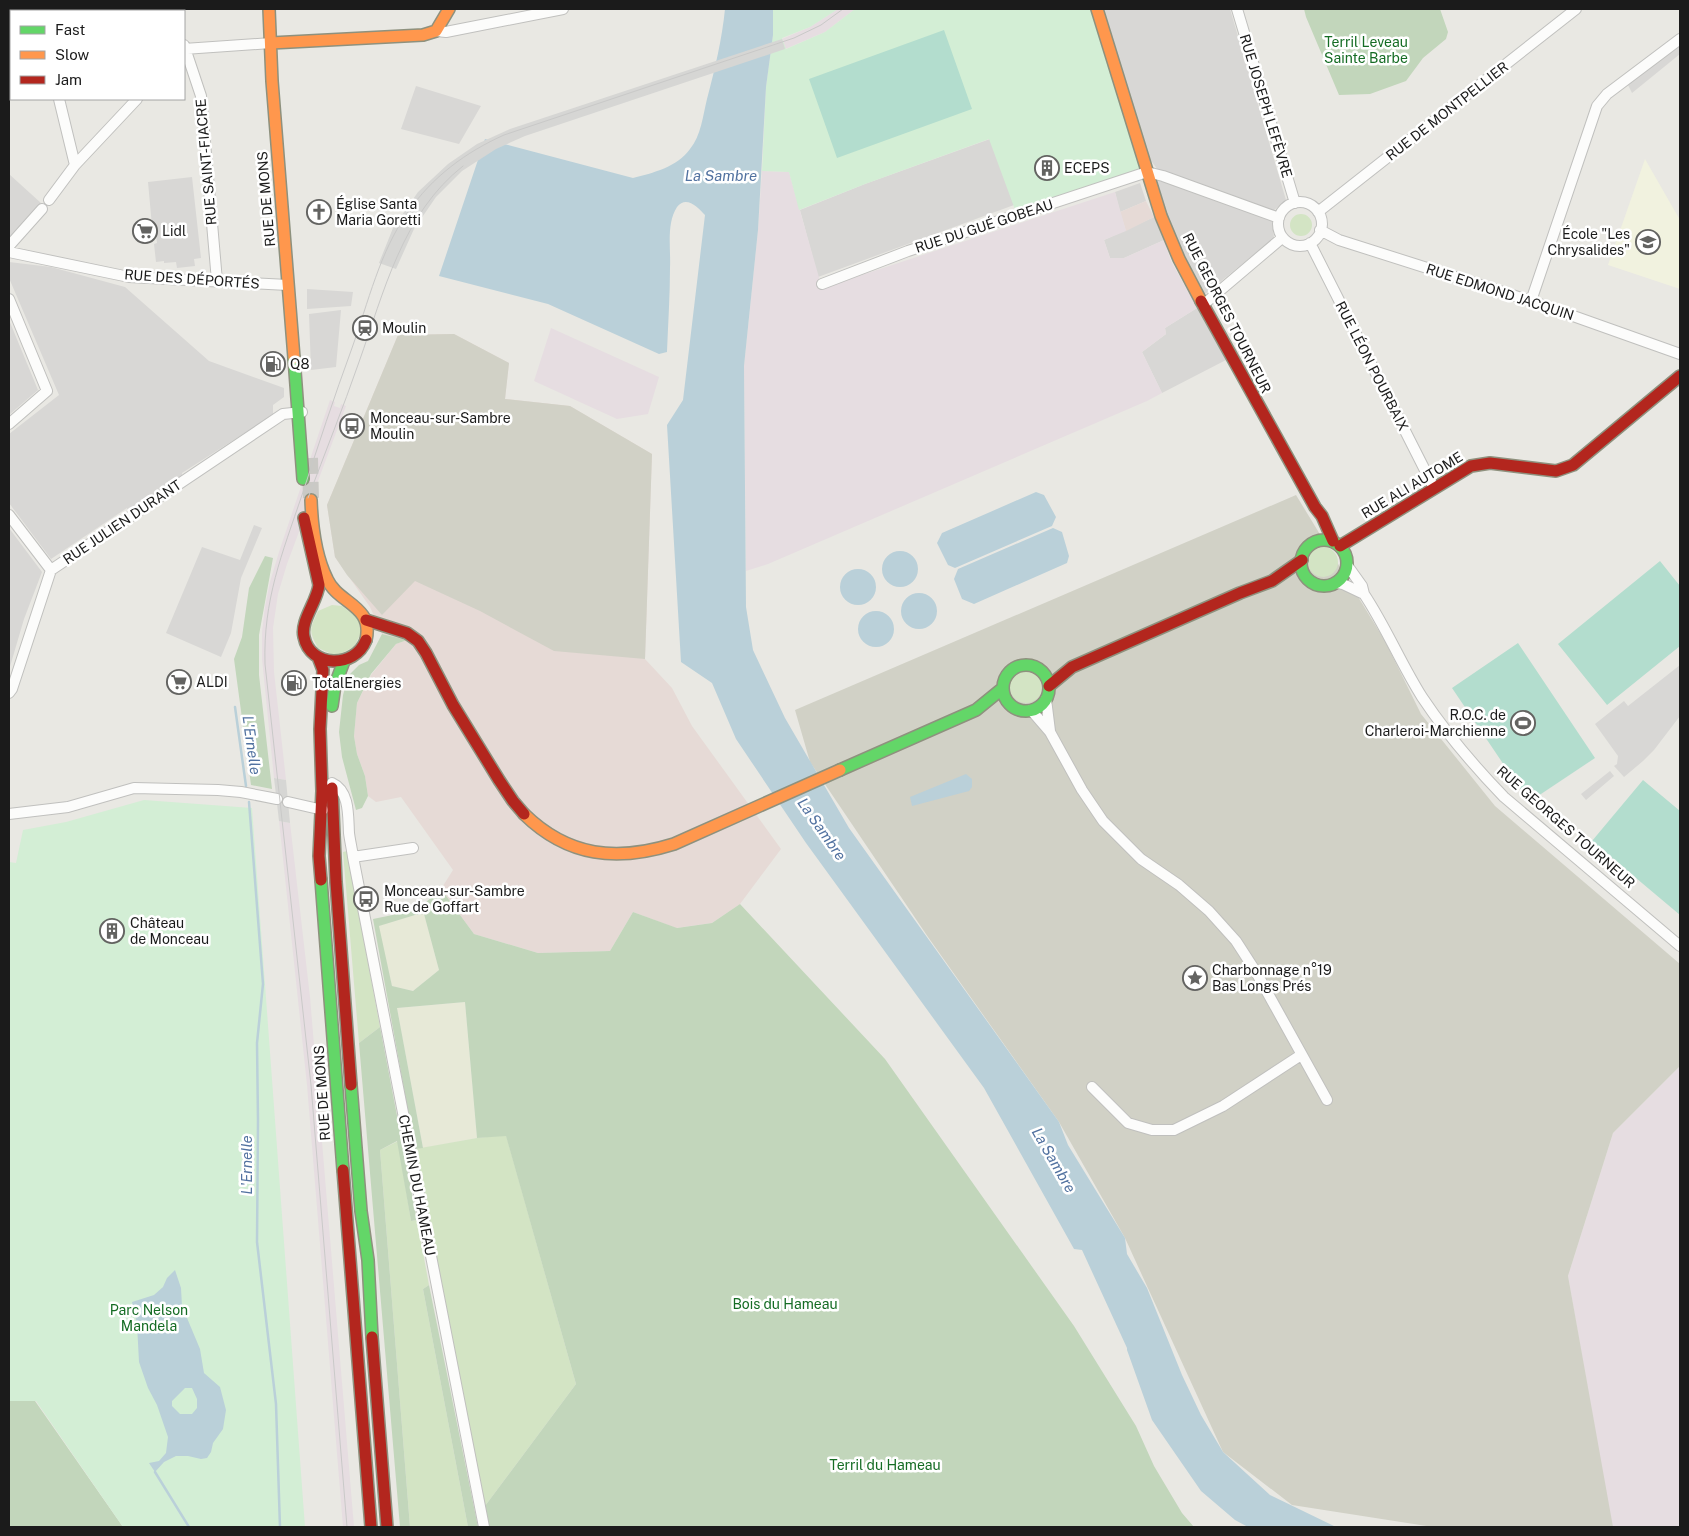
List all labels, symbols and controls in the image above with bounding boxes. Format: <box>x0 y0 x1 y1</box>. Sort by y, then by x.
legend <box>10 10 185 100</box>
text: Fast <box>55 21 85 38</box>
street label: RUE JOSEPH LEFÈVRE <box>1237 32 1296 180</box>
park label: Terril Leveau Sainte Barbe <box>1324 34 1408 66</box>
text: Slow <box>55 46 90 63</box>
street label: RUE DE MONTPELLIER <box>1383 58 1511 164</box>
text: Jam <box>55 71 82 88</box>
street label: RUE SAINT-FIACRE <box>192 98 220 226</box>
street label: RUE DE MONS <box>254 151 278 247</box>
building icon: ECEPS <box>1034 155 1060 181</box>
place label: ECEPS <box>1064 160 1110 176</box>
water label: La Sambre <box>685 167 757 184</box>
place label: Église Santa Maria Goretti <box>336 195 421 228</box>
street label: RUE DU GUÉ GOBEAU <box>913 195 1055 256</box>
church icon: Église Santa Maria Goretti <box>306 199 332 225</box>
supermarket icon: Lidl <box>132 218 158 244</box>
place label: Lidl <box>162 223 186 239</box>
place label: École "Les Chrysalides" <box>1548 225 1630 258</box>
school or university icon: École "Les Chrysalides" <box>1635 229 1661 255</box>
street label: RUE GEORGES TOURNEUR <box>1180 230 1274 396</box>
street label: RUE EDMOND JACQUIN <box>1424 261 1576 323</box>
street label: RUE DES DÉPORTÉS <box>124 265 260 292</box>
street label: RUE LÉON POURBAIX <box>1332 298 1413 434</box>
station icon: Moulin <box>352 315 378 341</box>
place label: Moulin <box>382 320 426 336</box>
fuel station icon: Q8 <box>260 351 286 377</box>
place label: Q8 <box>290 356 310 372</box>
place label: Monceau-sur-Sambre Moulin <box>370 410 511 442</box>
bus stop icon: Monceau-sur-Sambre Moulin <box>339 413 365 439</box>
street label: RUE ALI AUTOME <box>1358 448 1466 522</box>
street label: RUE JULIEN DURANT <box>60 477 184 567</box>
supermarket icon: ALDI <box>166 669 192 695</box>
fuel station icon: TotalEnergies <box>281 670 307 696</box>
place label: ALDI <box>196 674 228 690</box>
place label: TotalEnergies <box>312 675 401 691</box>
place label: R.O.C. de Charleroi-Marchienne <box>1365 707 1506 739</box>
sports icon: R.O.C. de Charleroi-Marchienne <box>1510 710 1536 736</box>
water label: L'Ernelle <box>239 714 265 776</box>
street label: RUE GEORGES TOURNEUR <box>1494 763 1638 891</box>
water label: La Sambre <box>794 795 850 863</box>
place label: Monceau-sur-Sambre Rue de Goffart <box>384 883 525 915</box>
bus stop icon: Monceau-sur-Sambre Rue de Goffart <box>353 886 379 912</box>
place label: Château de Monceau <box>130 915 209 947</box>
building icon: Château de Monceau <box>99 918 125 944</box>
place label: Charbonnage n°19 Bas Longs Prés <box>1212 962 1332 994</box>
place icon: Charbonnage n°19 Bas Longs Prés <box>1182 965 1208 991</box>
street label: RUE DE MONS <box>311 1045 333 1141</box>
street label: CHEMIN DU HAMEAU <box>395 1113 439 1257</box>
water label: La Sambre <box>1029 1124 1079 1196</box>
water label: L'Ernelle <box>238 1135 255 1195</box>
park label: Bois du Hameau <box>732 1296 838 1312</box>
park label: Parc Nelson Mandela <box>110 1302 188 1334</box>
park label: Terril du Hameau <box>829 1457 941 1473</box>

